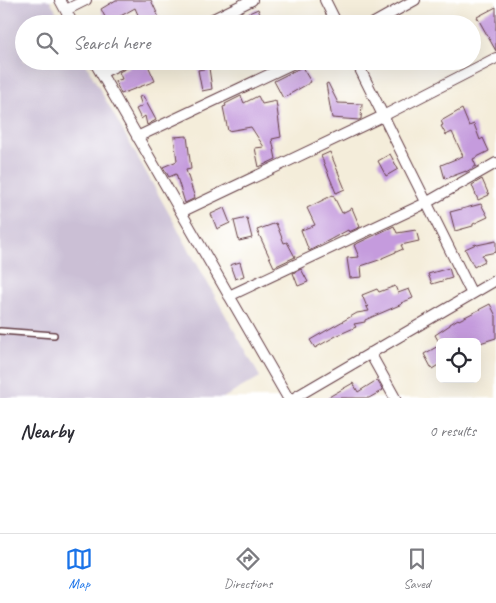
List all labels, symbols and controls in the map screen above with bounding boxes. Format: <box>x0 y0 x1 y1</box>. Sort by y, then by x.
search box <box>15 15 481 70</box>
icon: search <box>33 29 61 57</box>
text: Search here <box>73 31 150 55</box>
map controls <box>436 338 481 383</box>
button: locate <box>436 338 481 383</box>
text: Nearby <box>20 418 73 444</box>
text: 0 results <box>429 421 476 441</box>
tab: Map <box>65 545 93 592</box>
tab: Directions <box>224 545 272 592</box>
tab: Saved <box>403 545 431 592</box>

